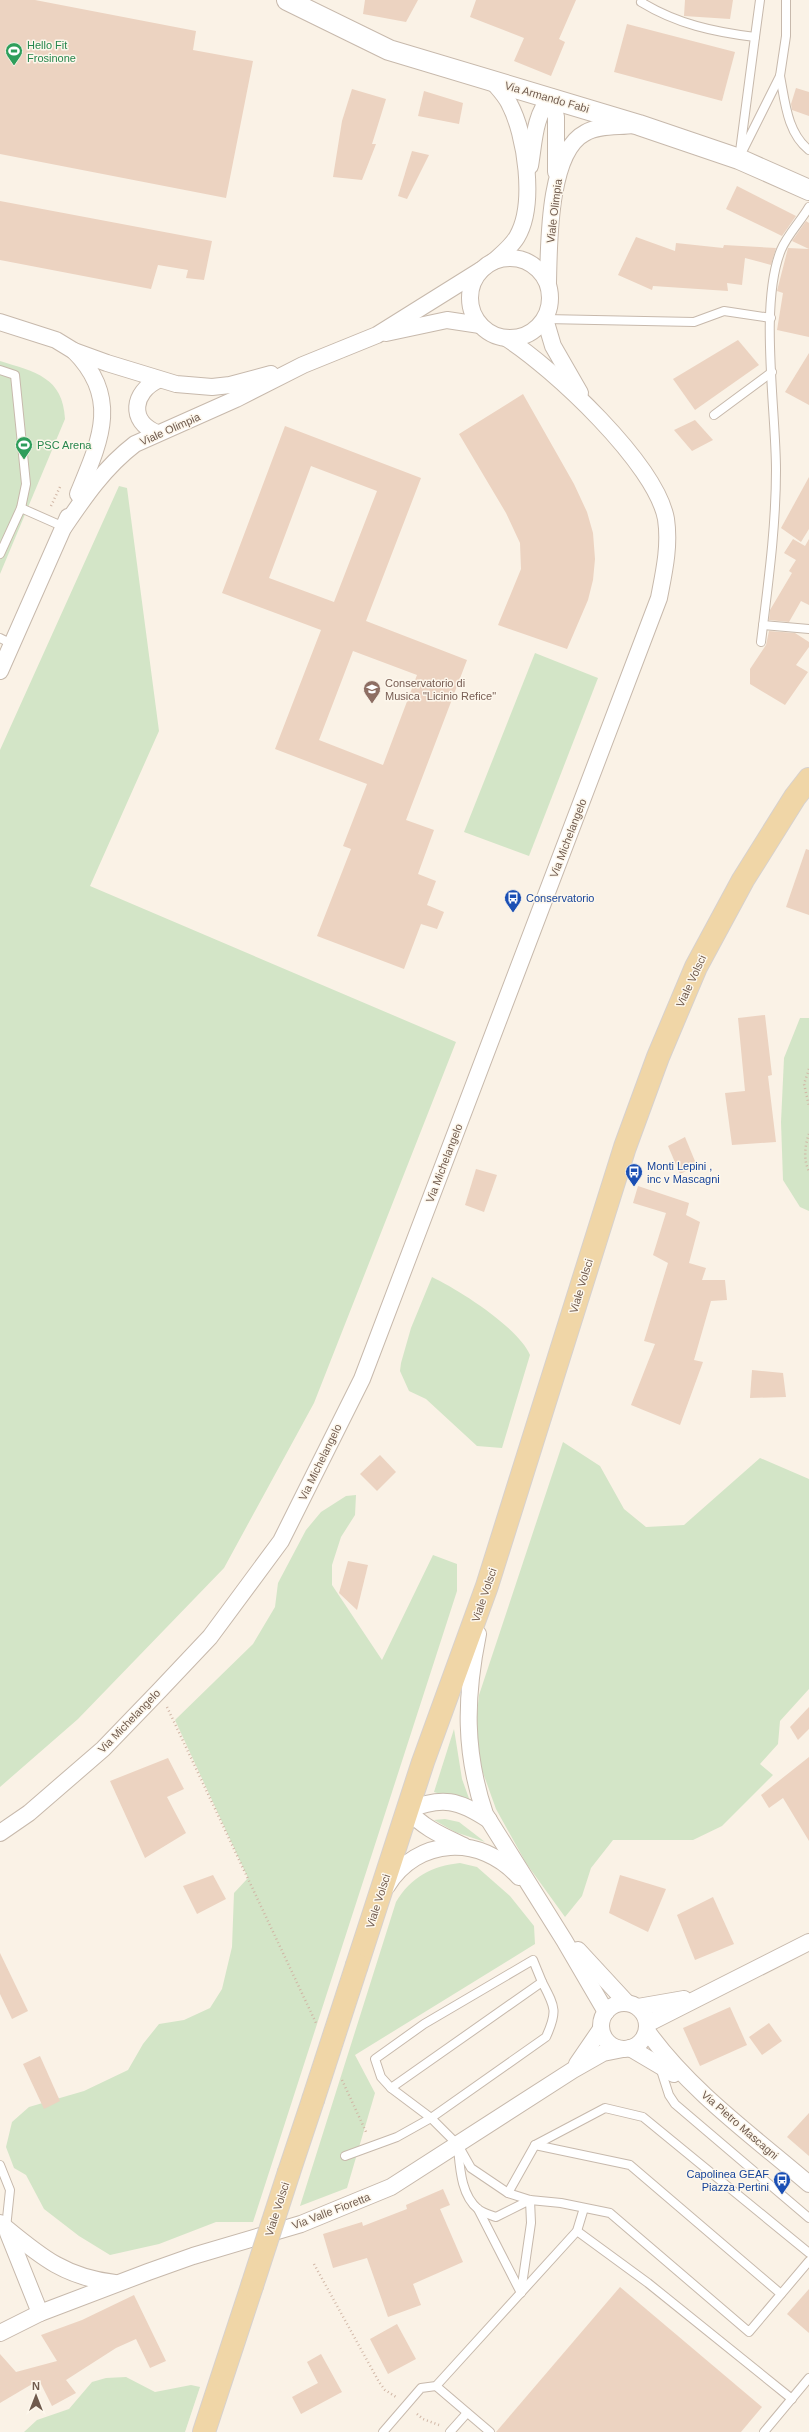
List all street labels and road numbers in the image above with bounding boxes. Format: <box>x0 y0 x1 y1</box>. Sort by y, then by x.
street label: Via Armando Fabi <box>503 79 591 115</box>
street label: Viale Olimpia <box>544 177 564 244</box>
street label: Viale Olimpia <box>138 410 203 448</box>
street label: Via Michelangelo <box>547 797 589 879</box>
street label: Viale Volsci <box>674 953 708 1009</box>
street label: Via Michelangelo <box>423 1122 465 1204</box>
street label: Viale Volsci <box>567 1257 595 1315</box>
street label: Via Michelangelo <box>296 1422 344 1502</box>
street label: Viale Volsci <box>469 1567 499 1623</box>
street label: Via Michelangelo <box>96 1687 162 1755</box>
street label: Viale Volsci <box>364 1872 392 1930</box>
street label: Via Pietro Mascagni <box>699 2088 781 2162</box>
street label: Viale Volsci <box>263 2180 291 2238</box>
street label: Via Valle Fioretta <box>290 2190 373 2231</box>

